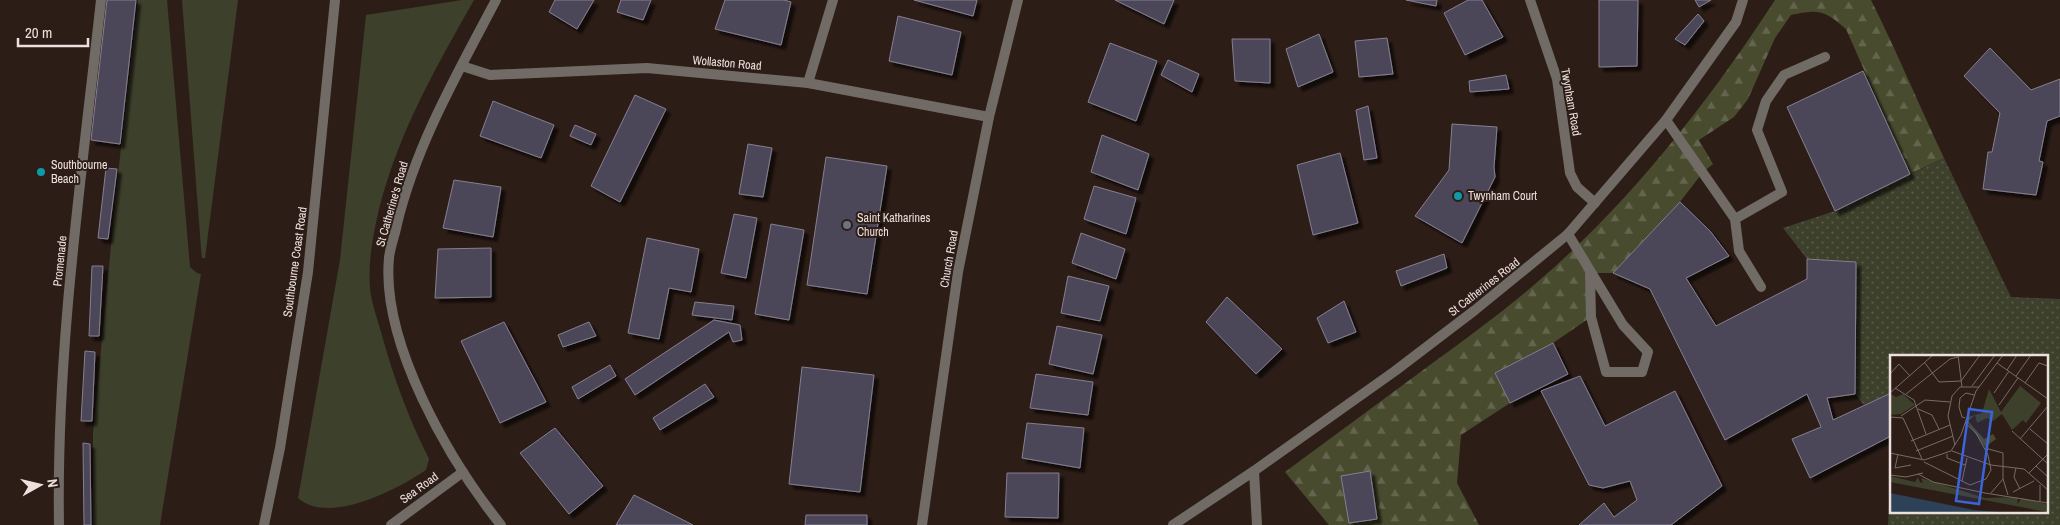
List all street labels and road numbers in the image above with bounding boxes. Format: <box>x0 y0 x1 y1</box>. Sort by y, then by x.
street label: Wollaston Road <box>692 52 762 74</box>
street label: Twynham Road <box>1557 67 1585 137</box>
street label: St Catherine's Road <box>372 159 412 249</box>
street label: Southbourne Coast Road <box>279 206 311 318</box>
street label: Church Road <box>936 229 962 289</box>
street label: Promenade <box>49 235 71 287</box>
street label: St Catherines Road <box>1445 254 1523 320</box>
street label: Sea Road <box>397 469 441 507</box>

